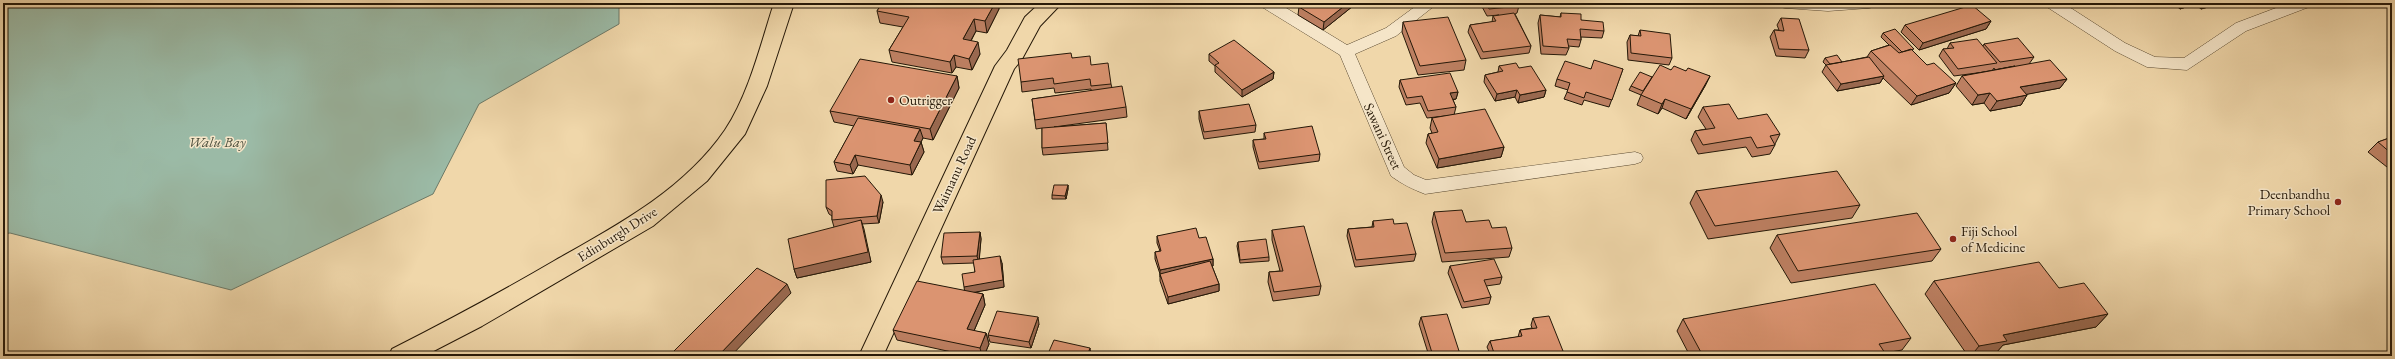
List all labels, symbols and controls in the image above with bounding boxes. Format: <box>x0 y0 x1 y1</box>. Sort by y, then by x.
place label: Outrigger <box>899 91 952 109</box>
marker: Outrigger <box>886 95 896 105</box>
street label: Sawani Street <box>1360 100 1406 173</box>
water label: Walu Bay <box>188 132 246 151</box>
street label: Waimanu Road <box>928 132 980 217</box>
place label: Deenbandhu Primary School <box>2248 185 2331 219</box>
marker: Deenbandhu Primary School <box>2333 197 2343 207</box>
street label: Edinburgh Drive <box>574 202 661 266</box>
place label: Fiji School of Medicine <box>1961 222 2026 256</box>
marker: Fiji School of Medicine <box>1948 234 1958 244</box>

